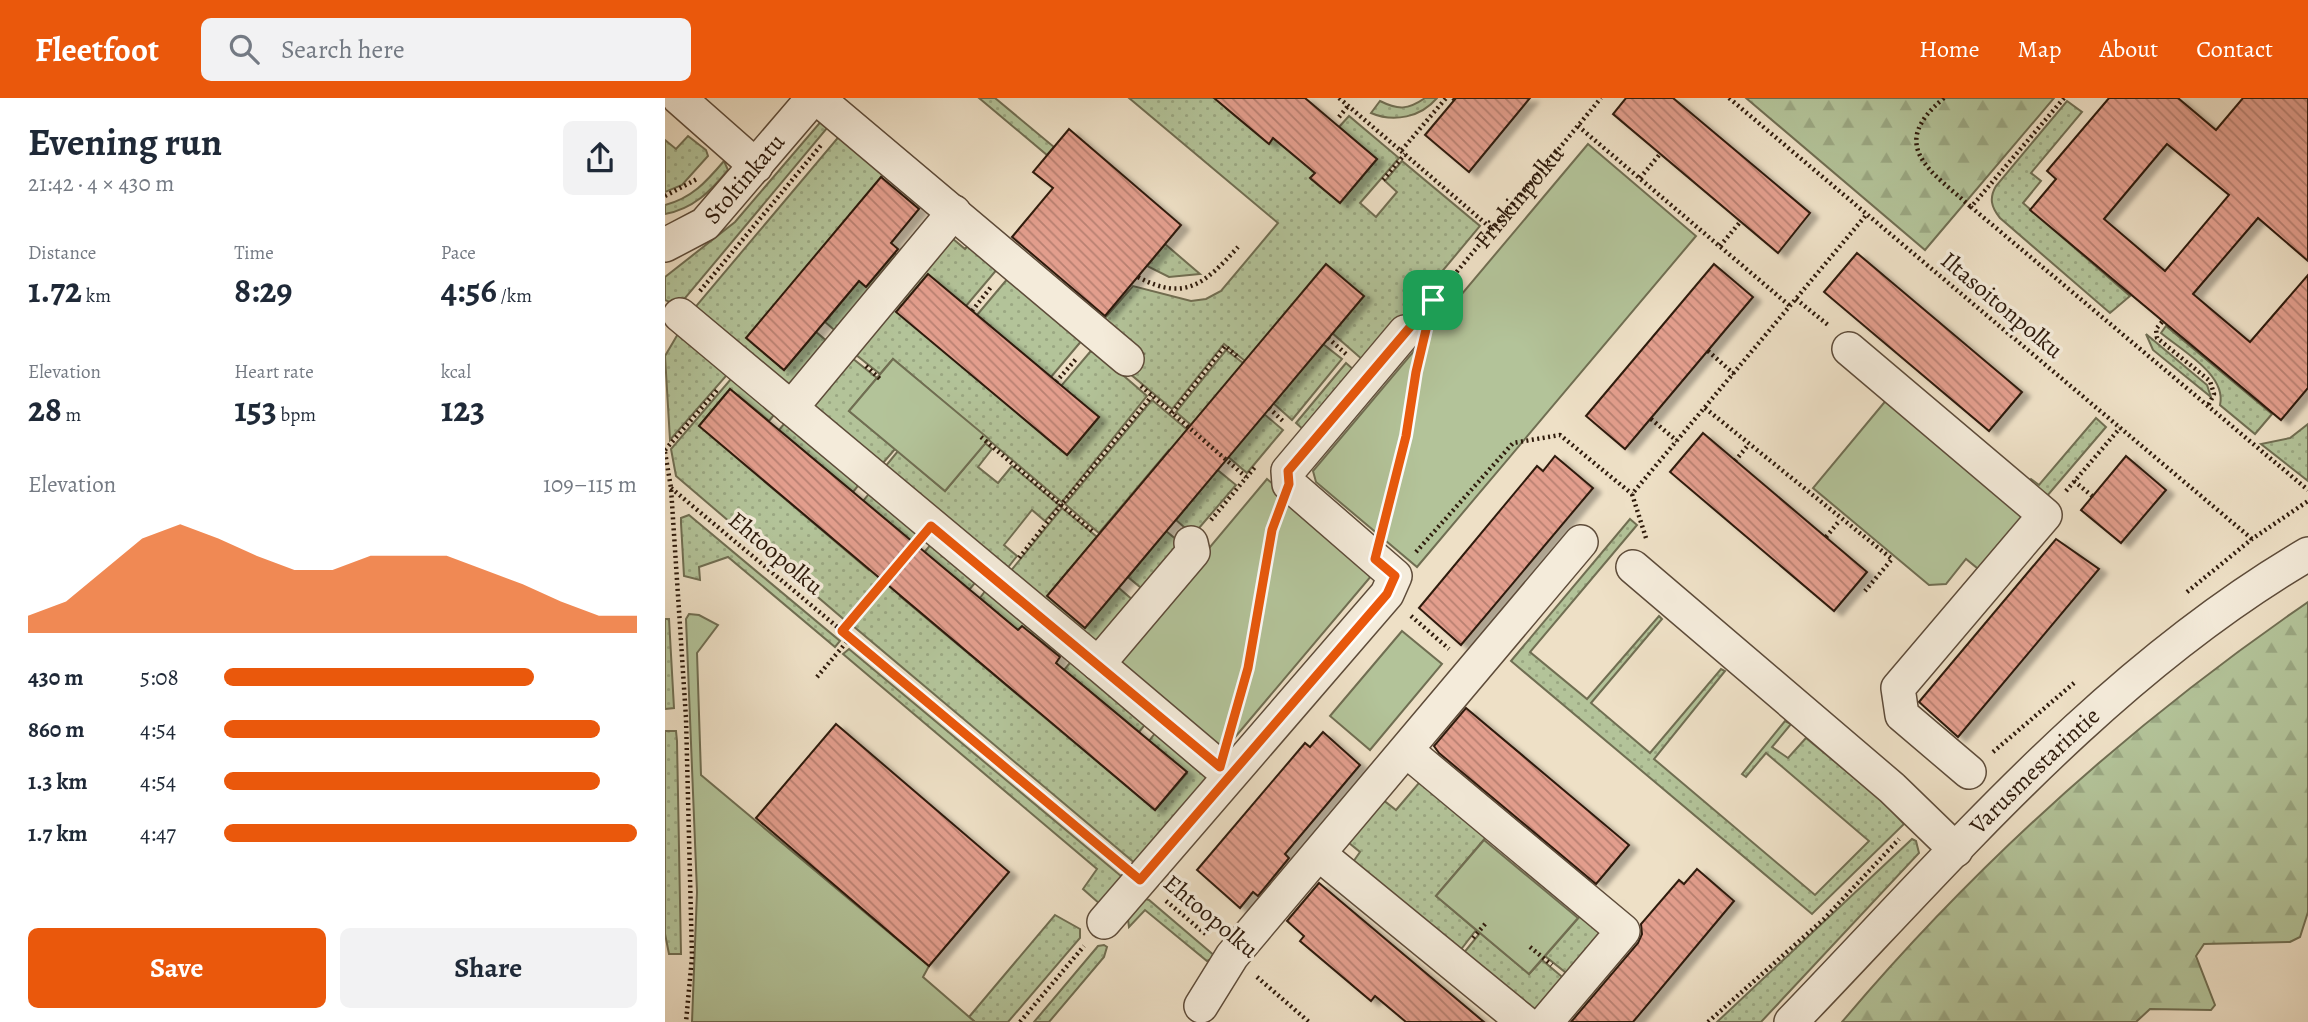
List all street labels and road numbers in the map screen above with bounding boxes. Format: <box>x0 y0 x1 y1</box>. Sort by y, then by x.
street label: Stoltinkatu <box>696 126 792 231</box>
street label: Friskinpolku <box>1467 139 1571 255</box>
street label: Iltasoitonpolku <box>1934 244 2070 366</box>
street label: Ehtoopolku <box>722 504 830 602</box>
street label: Varusmestarintie <box>1962 700 2107 842</box>
street label: Ehtoopolku <box>1157 867 1265 965</box>

